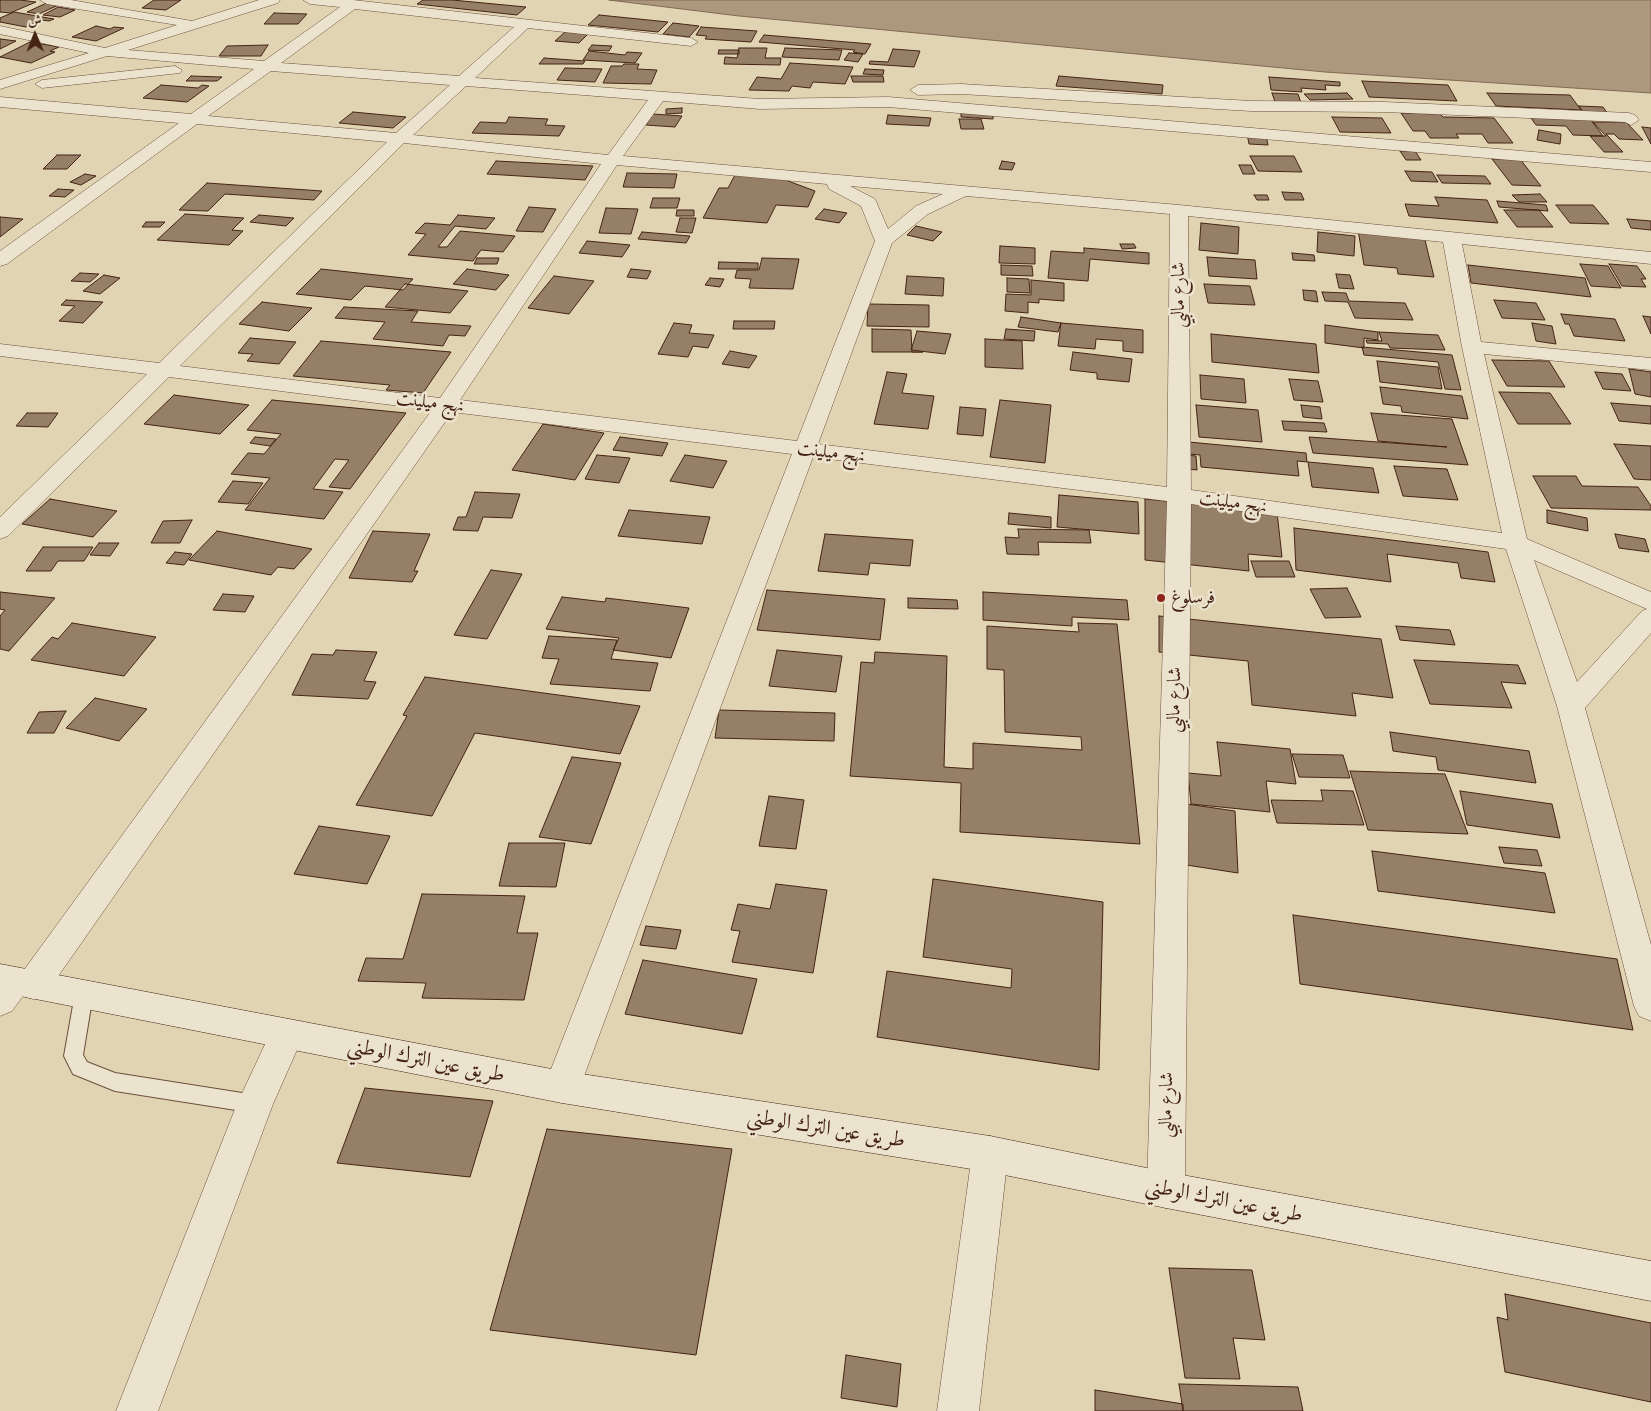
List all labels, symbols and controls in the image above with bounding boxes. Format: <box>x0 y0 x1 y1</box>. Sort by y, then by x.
north arrow <box>10 10 60 60</box>
text: ش <box>28 10 42 30</box>
street label: شارع مالبي <box>1168 262 1190 328</box>
street label: نهج ميلينت <box>395 388 465 418</box>
street label: نهج ميلينت <box>796 438 866 468</box>
street label: نهج ميلينت <box>1198 487 1268 519</box>
place label: فرسلوغ <box>1171 587 1215 609</box>
marker: فرسلوغ <box>1155 592 1167 604</box>
street label: شارع مالبي <box>1163 667 1187 733</box>
street label: طريق عين الترك الوطني <box>345 1033 507 1089</box>
street label: شارع مالبي <box>1155 1072 1179 1138</box>
street label: طريق عين الترك الوطني <box>745 1103 907 1155</box>
street label: طريق عين الترك الوطني <box>1143 1173 1305 1229</box>

